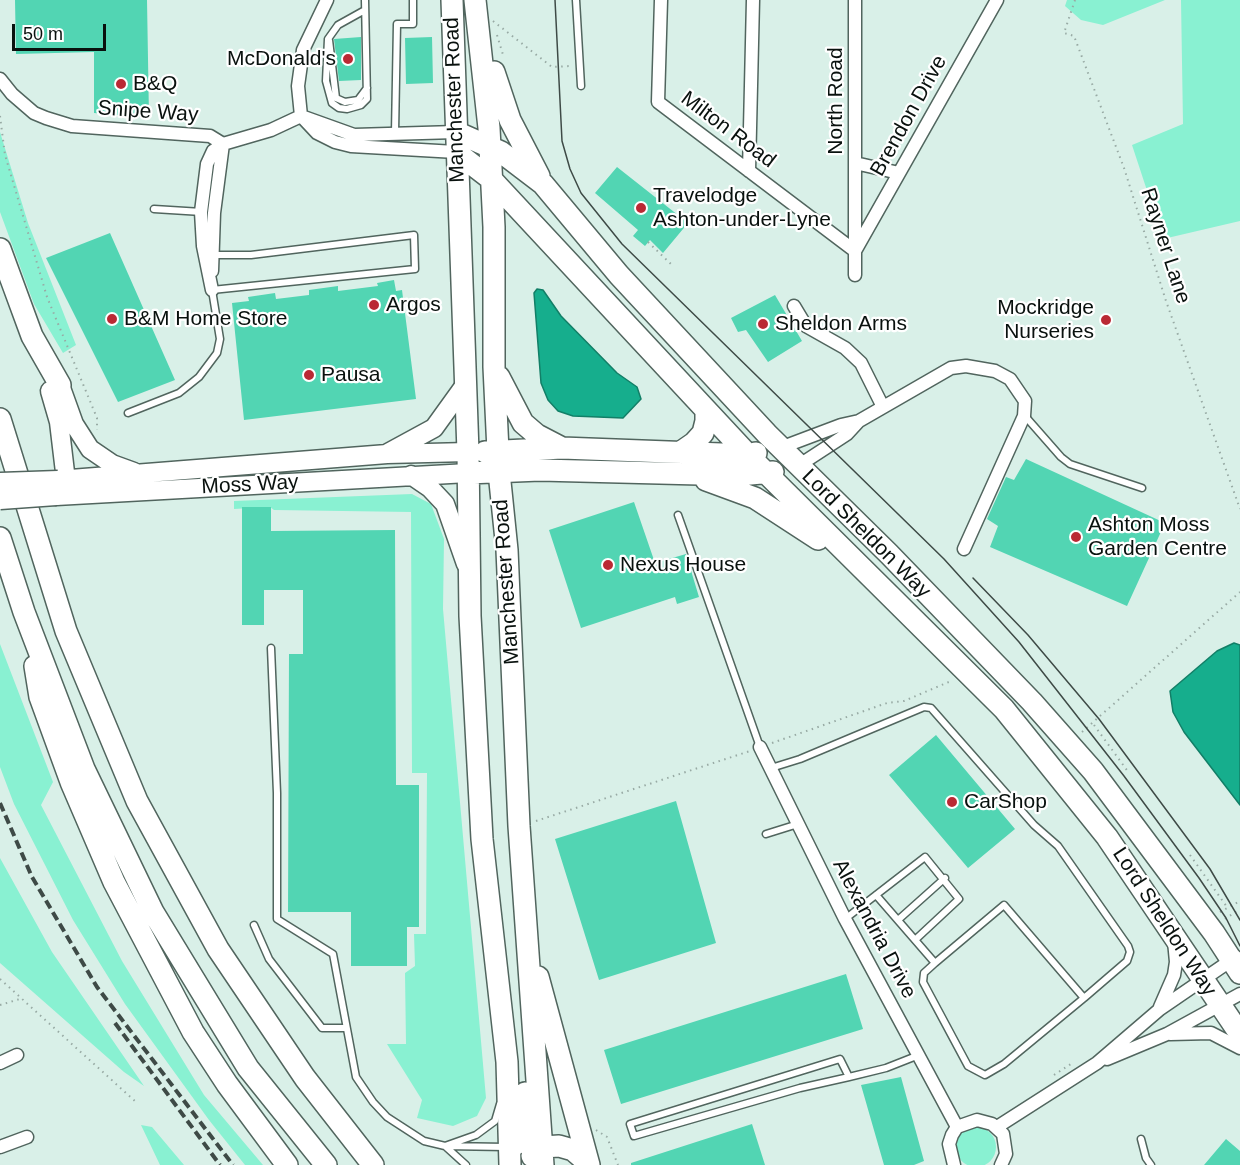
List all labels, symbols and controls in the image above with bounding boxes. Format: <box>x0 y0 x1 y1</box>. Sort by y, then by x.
scale bar <box>15 12 110 50</box>
street label: Manchester Road <box>440 17 470 183</box>
text: 50 m <box>23 24 63 44</box>
place label: McDonald's <box>227 46 336 72</box>
street label: North Road <box>823 47 849 155</box>
street label: Brendon Drive <box>865 51 953 181</box>
marker: McDonald's <box>341 52 355 66</box>
place label: B&Q <box>133 71 177 97</box>
marker: B&Q <box>114 77 128 91</box>
street label: Milton Road <box>676 86 780 174</box>
street label: Snipe Way <box>97 96 199 128</box>
place label: Travelodge Ashton-under-Lyne <box>653 183 831 233</box>
street label: Rayner Lane <box>1134 185 1196 307</box>
marker: Travelodge Ashton-under-Lyne <box>634 201 648 215</box>
place label: Argos <box>386 292 441 318</box>
place label: Mockridge Nurseries <box>997 295 1094 345</box>
marker: Argos <box>367 298 381 312</box>
place label: B&M Home Store <box>124 306 287 332</box>
place label: Sheldon Arms <box>775 311 907 337</box>
marker: B&M Home Store <box>105 312 119 326</box>
marker: Mockridge Nurseries <box>1099 313 1113 327</box>
marker: Sheldon Arms <box>756 317 770 331</box>
place label: Pausa <box>321 362 381 388</box>
marker: Pausa <box>302 368 316 382</box>
street label: Lord Sheldon Way <box>796 464 936 604</box>
street label: Moss Way <box>201 470 299 500</box>
street label: Manchester Road <box>489 498 525 666</box>
place label: Ashton Moss Garden Centre <box>1088 512 1227 562</box>
marker: Ashton Moss Garden Centre <box>1069 530 1083 544</box>
place label: Nexus House <box>620 552 746 578</box>
marker: Nexus House <box>601 558 615 572</box>
place label: CarShop <box>964 789 1047 815</box>
marker: CarShop <box>945 795 959 809</box>
street label: Lord Sheldon Way <box>1107 843 1221 1001</box>
street label: Alexandria Drive <box>827 855 921 1003</box>

